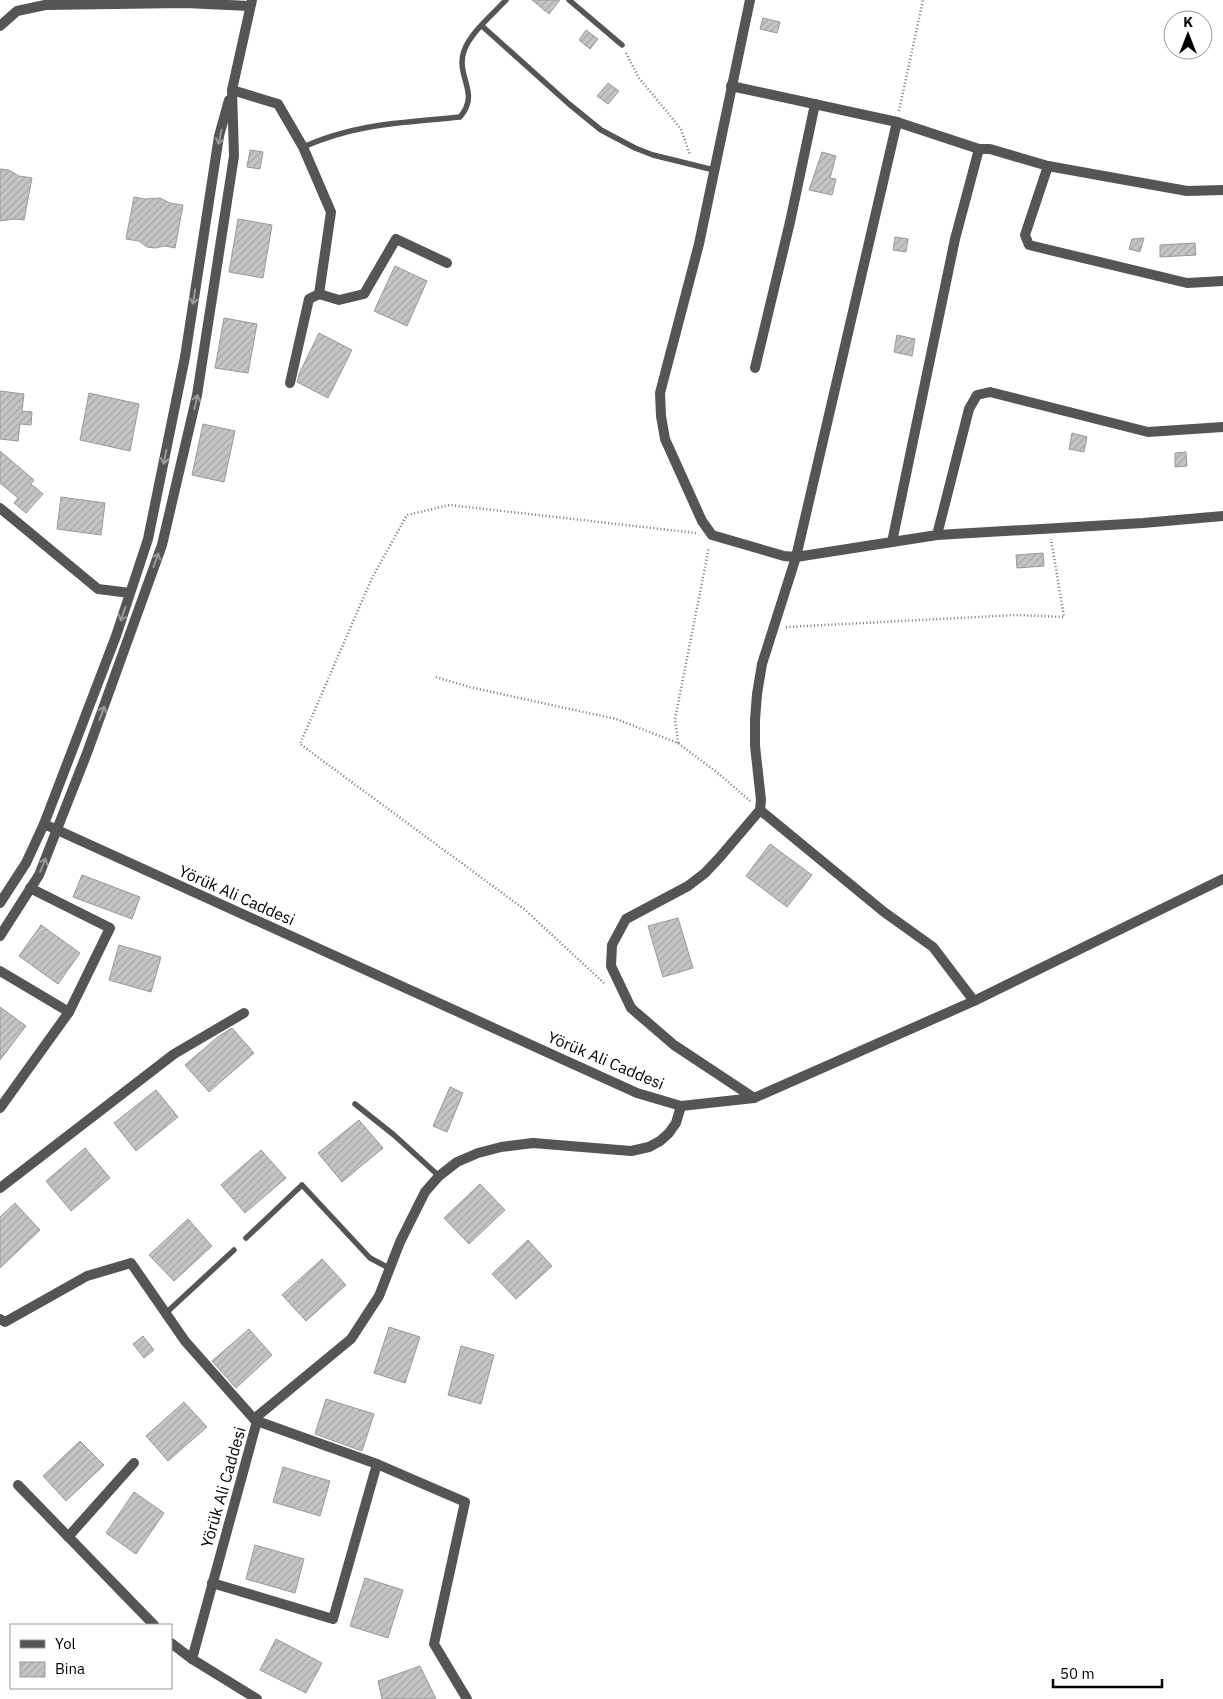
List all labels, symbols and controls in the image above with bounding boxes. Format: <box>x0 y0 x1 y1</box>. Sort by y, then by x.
north arrow <box>1163 10 1213 60</box>
text: K <box>1183 13 1193 31</box>
one-way arrow <box>214 129 224 145</box>
one-way arrow <box>189 289 199 305</box>
one-way arrow <box>192 395 201 411</box>
one-way arrow <box>159 449 169 465</box>
one-way arrow <box>152 553 161 568</box>
one-way arrow <box>118 606 127 621</box>
one-way arrow <box>98 706 107 721</box>
one-way arrow <box>39 857 48 873</box>
street label: Yörük Ali Caddesi <box>176 860 298 930</box>
street label: Yörük Ali Caddesi <box>545 1026 667 1094</box>
street label: Yörük Ali Caddesi <box>196 1424 250 1550</box>
legend <box>10 1624 172 1689</box>
text: Yol <box>55 1634 76 1653</box>
scale bar <box>1053 1656 1162 1688</box>
text: Bina <box>55 1659 85 1678</box>
text: 50 m <box>1060 1664 1095 1683</box>

